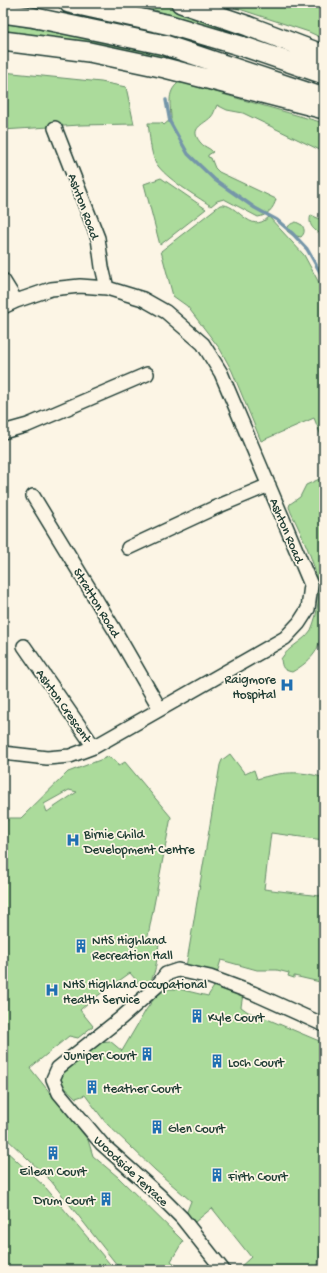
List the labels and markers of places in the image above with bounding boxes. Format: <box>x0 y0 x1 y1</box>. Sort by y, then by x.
place label: Raigmore Hospital <box>224 673 276 703</box>
hospital icon: Raigmore Hospital <box>279 677 295 693</box>
place label: Birnie Child Development Centre <box>83 828 195 858</box>
hospital icon: Birnie Child Development Centre <box>65 832 81 848</box>
place label: NHS Highland Recreation Hall <box>92 934 173 964</box>
building icon: NHS Highland Recreation Hall <box>73 938 89 954</box>
place label: NHS Highland Occupational Health Service <box>63 978 207 1008</box>
hospital icon: NHS Highland Occupational Health Service <box>44 982 60 998</box>
building icon: Kyle Court <box>189 1008 205 1024</box>
place label: Kyle Court <box>208 1011 266 1026</box>
building icon: Juniper Court <box>139 1046 155 1062</box>
place label: Juniper Court <box>63 1049 138 1064</box>
building icon: Loch Court <box>209 1053 225 1069</box>
place label: Loch Court <box>228 1056 285 1071</box>
building icon: Heather Court <box>84 1079 100 1095</box>
place label: Heather Court <box>103 1082 183 1097</box>
building icon: Glen Court <box>149 1119 165 1135</box>
place label: Glen Court <box>168 1122 227 1137</box>
building icon: Eilean Court <box>45 1145 61 1161</box>
place label: Eilean Court <box>20 1165 88 1180</box>
building icon: Firth Court <box>209 1167 225 1183</box>
place label: Firth Court <box>227 1170 289 1185</box>
building icon: Drum Court <box>98 1191 114 1207</box>
place label: Drum Court <box>33 1194 97 1209</box>

